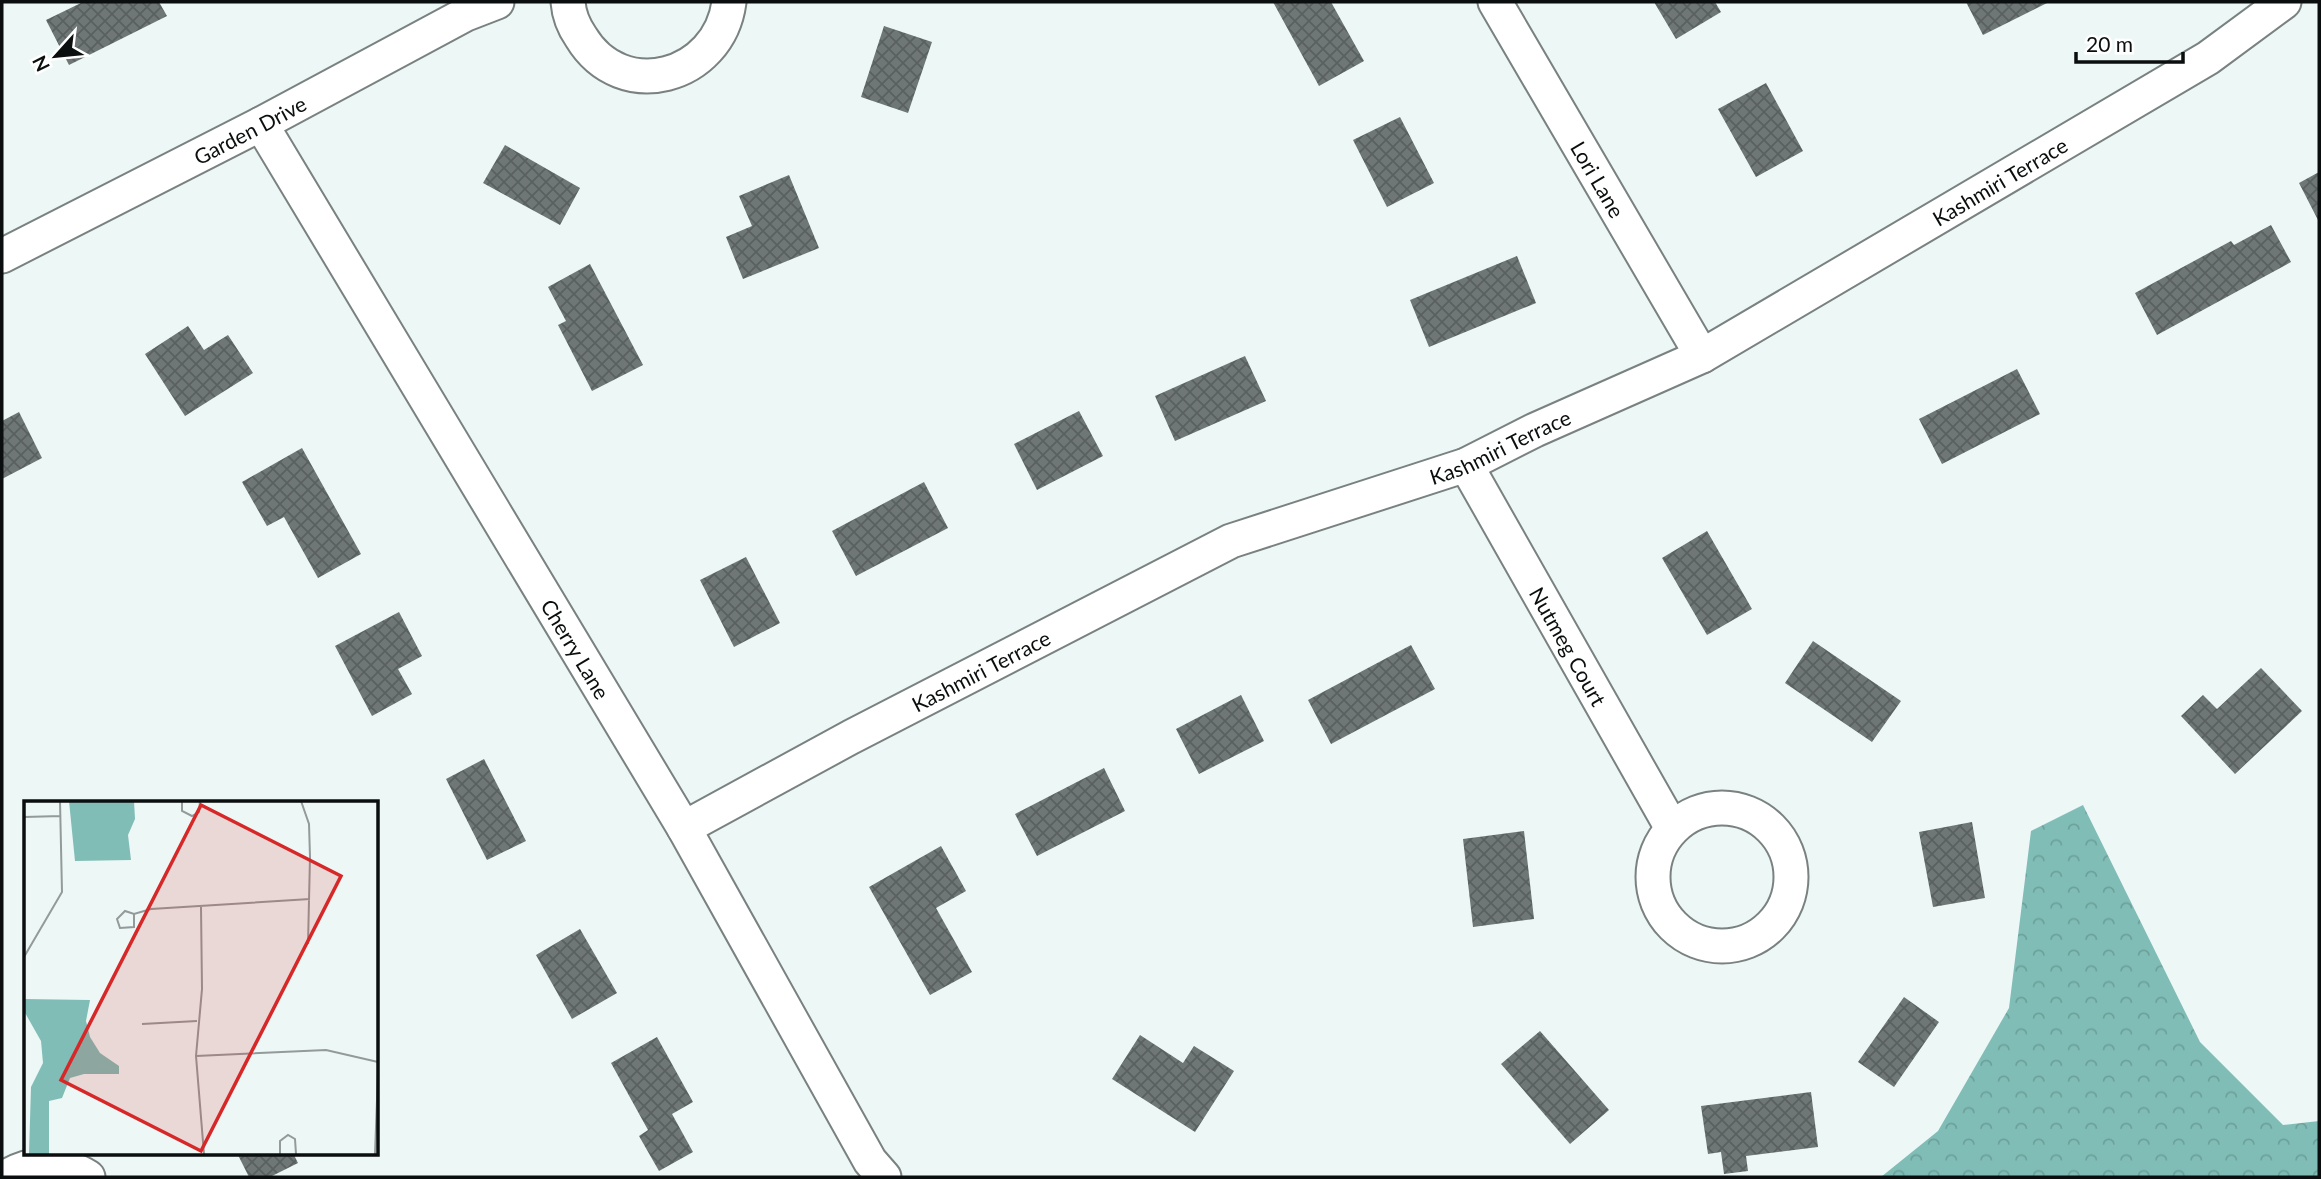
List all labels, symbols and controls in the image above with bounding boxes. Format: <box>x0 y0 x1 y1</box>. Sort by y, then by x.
north arrow <box>21 21 91 91</box>
scale bar <box>2076 21 2183 65</box>
text: 20 m <box>2086 31 2133 56</box>
text: N <box>27 52 54 76</box>
street label: Garden Drive <box>189 90 310 169</box>
street label: Kashmiri Terrace <box>1927 131 2071 230</box>
street label: Lori Lane <box>1566 136 1630 222</box>
street label: Kashmiri Terrace <box>1426 404 1574 489</box>
street label: Nutmeg Court <box>1525 582 1612 710</box>
street label: Cherry Lane <box>537 594 616 703</box>
street label: Kashmiri Terrace <box>907 624 1054 716</box>
inset map <box>24 801 378 1154</box>

